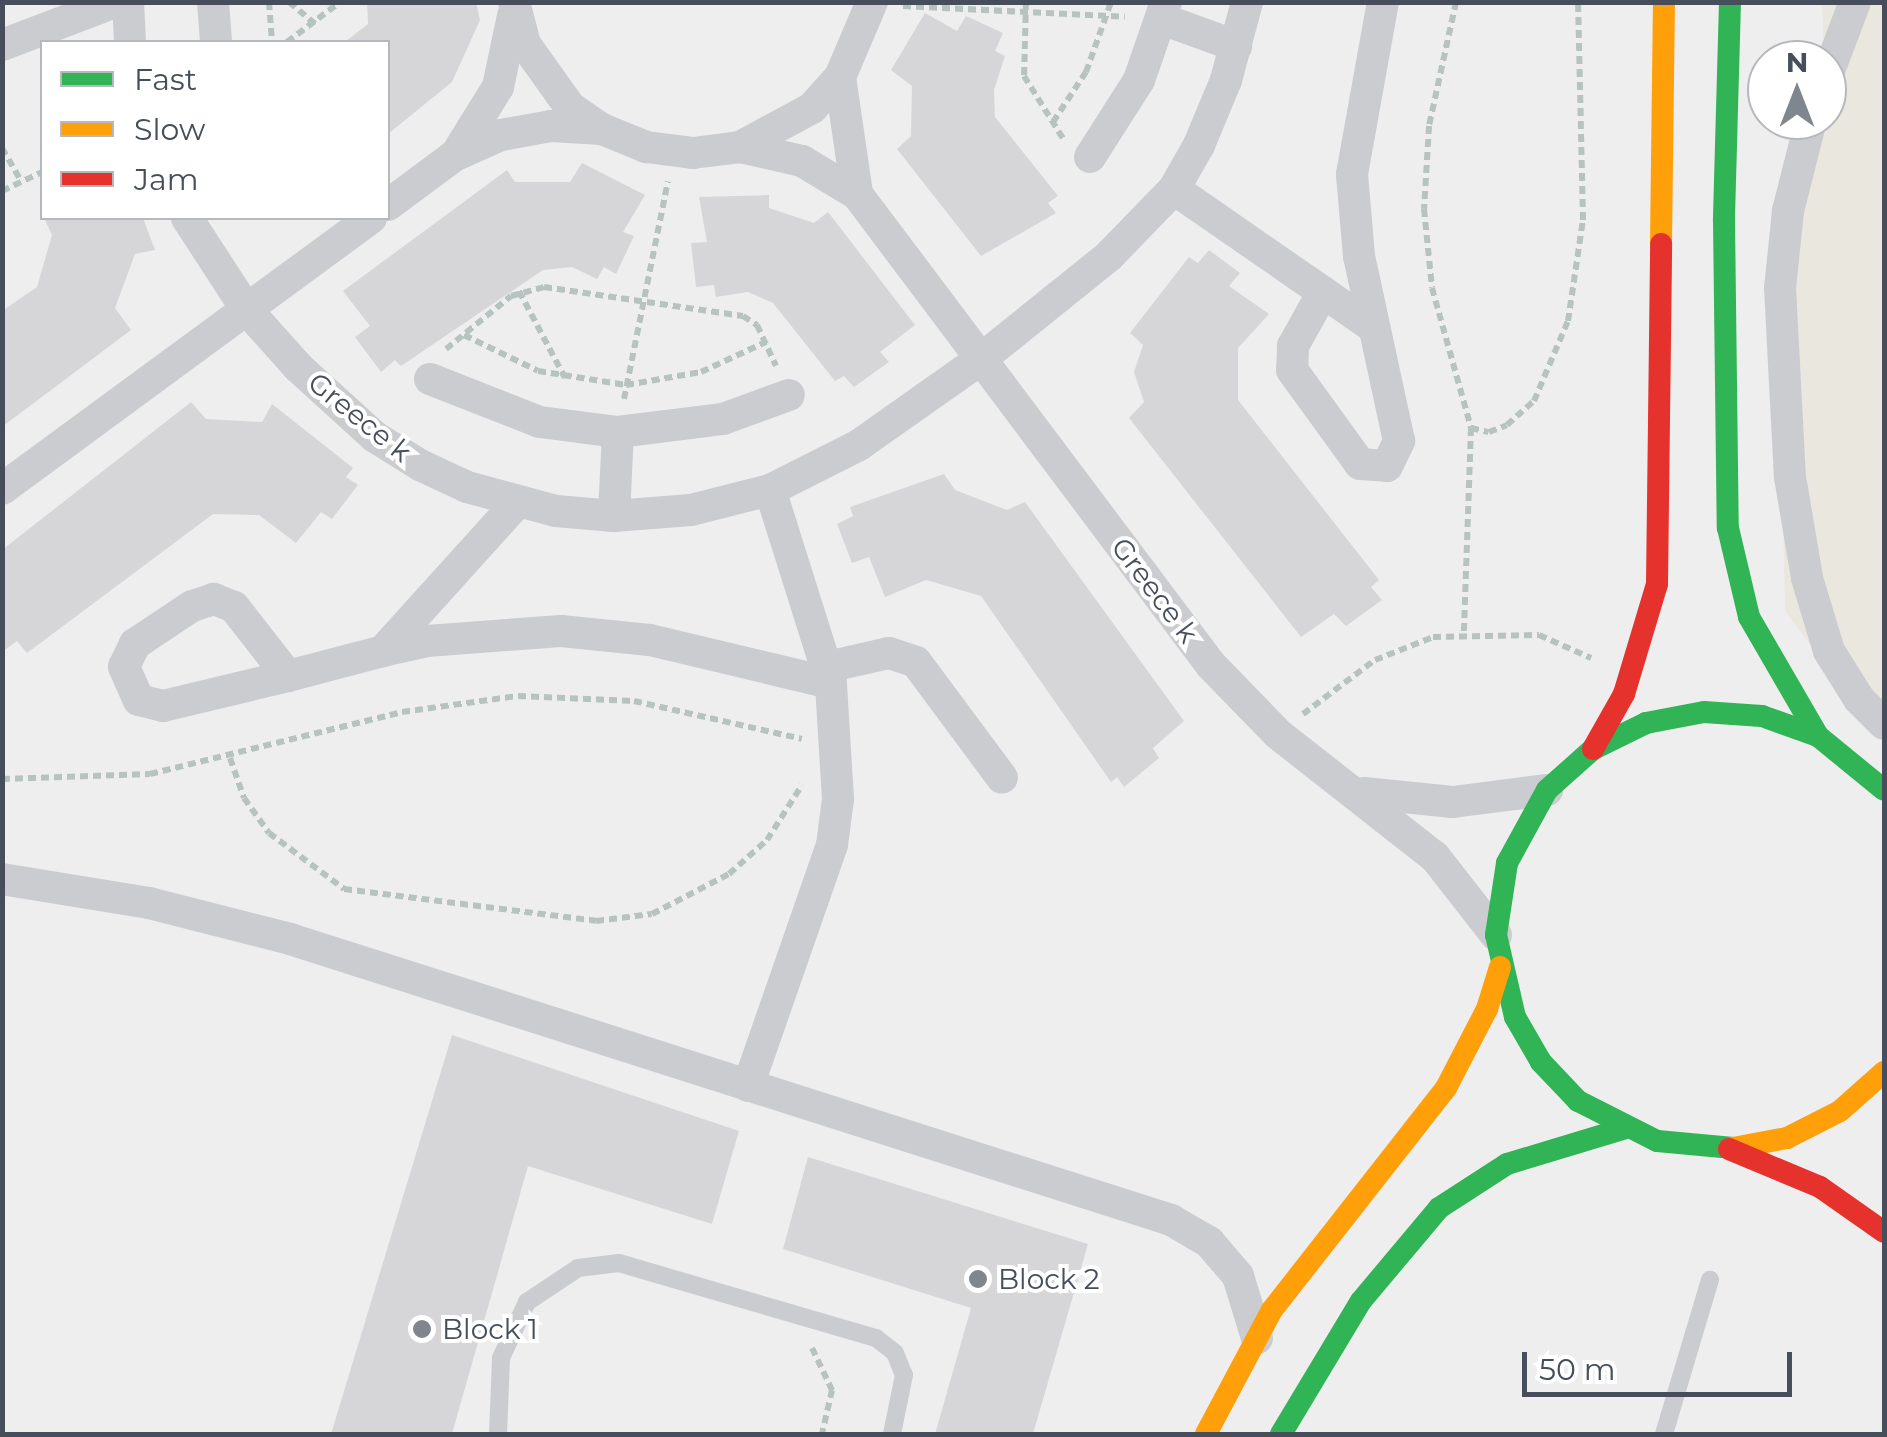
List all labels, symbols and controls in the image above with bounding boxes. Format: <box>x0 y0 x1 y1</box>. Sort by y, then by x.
legend <box>40 40 390 220</box>
north arrow <box>1747 40 1847 140</box>
text: N <box>1786 45 1808 79</box>
text: Fast <box>134 61 197 98</box>
text: Slow <box>134 111 205 148</box>
text: Jam <box>134 161 199 198</box>
street label: Greece k <box>302 365 418 469</box>
street label: Greece k <box>1105 531 1205 649</box>
place label: Block 2 <box>998 1262 1100 1296</box>
marker: Block 2 <box>967 1268 989 1290</box>
place label: Block 1 <box>442 1312 538 1346</box>
marker: Block 1 <box>411 1318 433 1340</box>
scale bar <box>1527 1332 1797 1394</box>
text: 50 m <box>1539 1351 1616 1388</box>

